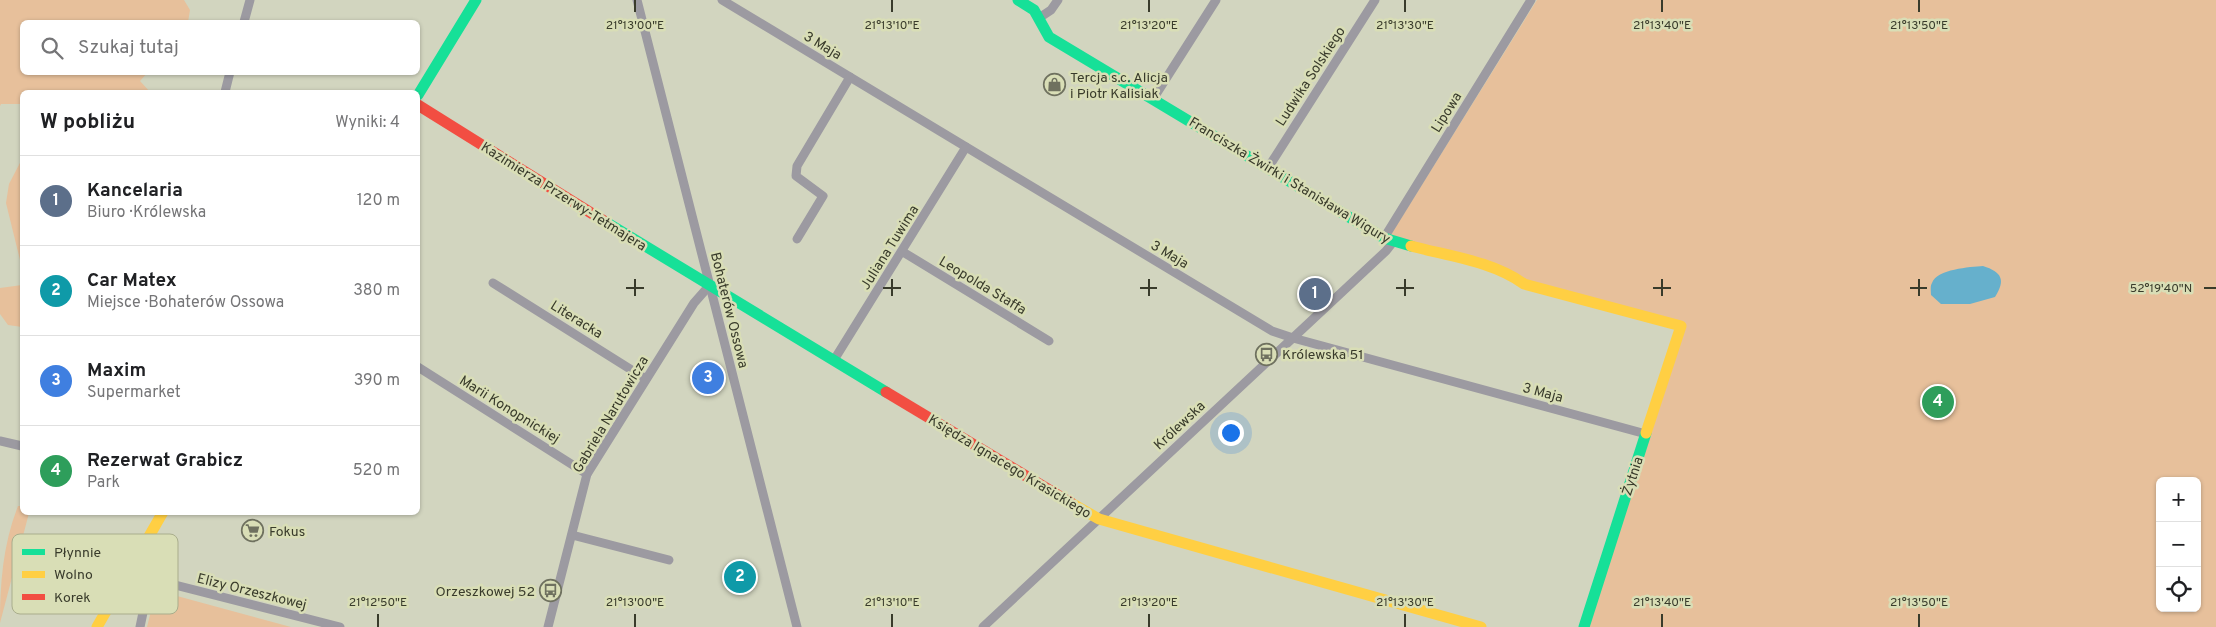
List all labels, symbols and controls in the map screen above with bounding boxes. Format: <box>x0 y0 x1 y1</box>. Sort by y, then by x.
text: 21°13'00"E <box>606 18 664 34</box>
text: 21°13'10"E <box>864 18 920 34</box>
text: 21°13'20"E <box>1120 18 1178 34</box>
text: 21°13'30"E <box>1376 18 1434 34</box>
text: 21°13'40"E <box>1633 18 1691 34</box>
text: 21°13'50"E <box>1890 18 1948 34</box>
search box <box>20 20 420 75</box>
street label: Ludwika Solskiego <box>1273 24 1350 130</box>
street label: 3 Maja <box>800 28 844 64</box>
icon: search <box>38 34 66 62</box>
text: Szukaj tutaj <box>78 36 179 60</box>
place label: Tercja s.c. Alicja i Piotr Kalisiak <box>1070 70 1168 103</box>
shop icon: Tercja s.c. Alicja i Piotr Kalisiak <box>1042 73 1066 97</box>
street label: Lipowa <box>1428 89 1466 136</box>
text: W pobliżu <box>40 109 135 136</box>
text: Wyniki: 4 <box>335 113 400 133</box>
street label: Franciszka Żwirki i Stanisława Wigury <box>1185 113 1394 248</box>
street label: Kazimierza Przerwy-Tetmajera <box>477 139 649 255</box>
text: Kancelaria <box>87 179 183 203</box>
text: 1 <box>53 191 59 211</box>
text: 120 m <box>357 191 400 211</box>
street label: Juliana Tuwima <box>857 202 923 293</box>
text: Biuro · Królewska <box>87 203 206 223</box>
street label: 3 Maja <box>1147 237 1191 273</box>
street label: Bohaterów Ossowa <box>706 251 751 370</box>
street label: Leopolda Staffa <box>935 253 1029 319</box>
text: Car Matex <box>87 269 177 293</box>
pin: 1 <box>1299 275 1331 313</box>
text: 2 <box>51 281 61 301</box>
text: 380 m <box>353 281 400 301</box>
text: 52°19'40"N <box>2130 281 2192 297</box>
text: Miejsce · Bohaterów Ossowa <box>87 293 284 313</box>
street label: Literacka <box>547 298 605 343</box>
bus stop icon: Królewska 51 <box>1254 342 1278 366</box>
place label: Królewska 51 <box>1282 347 1363 364</box>
street label: Gabriela Narutowicza <box>570 353 653 476</box>
text: Maxim <box>87 359 146 383</box>
pin: 3 <box>692 359 724 397</box>
text: 3 <box>51 371 61 391</box>
text: 390 m <box>354 371 400 391</box>
street label: Marii Konopnickiej <box>456 373 562 448</box>
street label: 3 Maja <box>1520 380 1565 407</box>
text: Supermarket <box>87 383 181 403</box>
pin: 4 <box>1922 383 1954 421</box>
street label: Królewska <box>1151 398 1209 454</box>
street label: Księdza Ignacego Krasickiego <box>925 412 1094 523</box>
your location <box>1218 420 1244 446</box>
text: Rezerwat Grabicz <box>87 449 243 473</box>
street label: Żytnia <box>1618 454 1648 498</box>
text: 4 <box>51 461 61 481</box>
text: 520 m <box>353 461 400 481</box>
text: Park <box>87 473 120 493</box>
map controls <box>2156 477 2201 612</box>
button: + <box>2156 477 2201 522</box>
supermarket icon: Fokus <box>241 519 265 543</box>
button: − <box>2156 522 2201 567</box>
place label: Fokus <box>269 524 305 541</box>
legend <box>12 534 178 614</box>
text: Płynnie <box>54 545 101 562</box>
pin: 2 <box>724 558 756 596</box>
text: Wolno <box>54 567 93 584</box>
button: locate <box>2156 567 2201 612</box>
street label: Elizy Orzeszkowej <box>195 571 308 614</box>
bus stop icon: Orzeszkowej 52 <box>539 579 563 603</box>
place label: Orzeszkowej 52 <box>435 584 535 601</box>
text: Korek <box>54 590 91 607</box>
text: 21°12'50"E <box>349 595 407 611</box>
text: 21°13'00"E <box>606 595 664 611</box>
text: 21°13'10"E <box>864 595 920 611</box>
text: 21°13'20"E <box>1120 595 1178 611</box>
text: 21°13'30"E <box>1376 595 1434 611</box>
text: 21°13'40"E <box>1633 595 1691 611</box>
text: 21°13'50"E <box>1890 595 1948 611</box>

